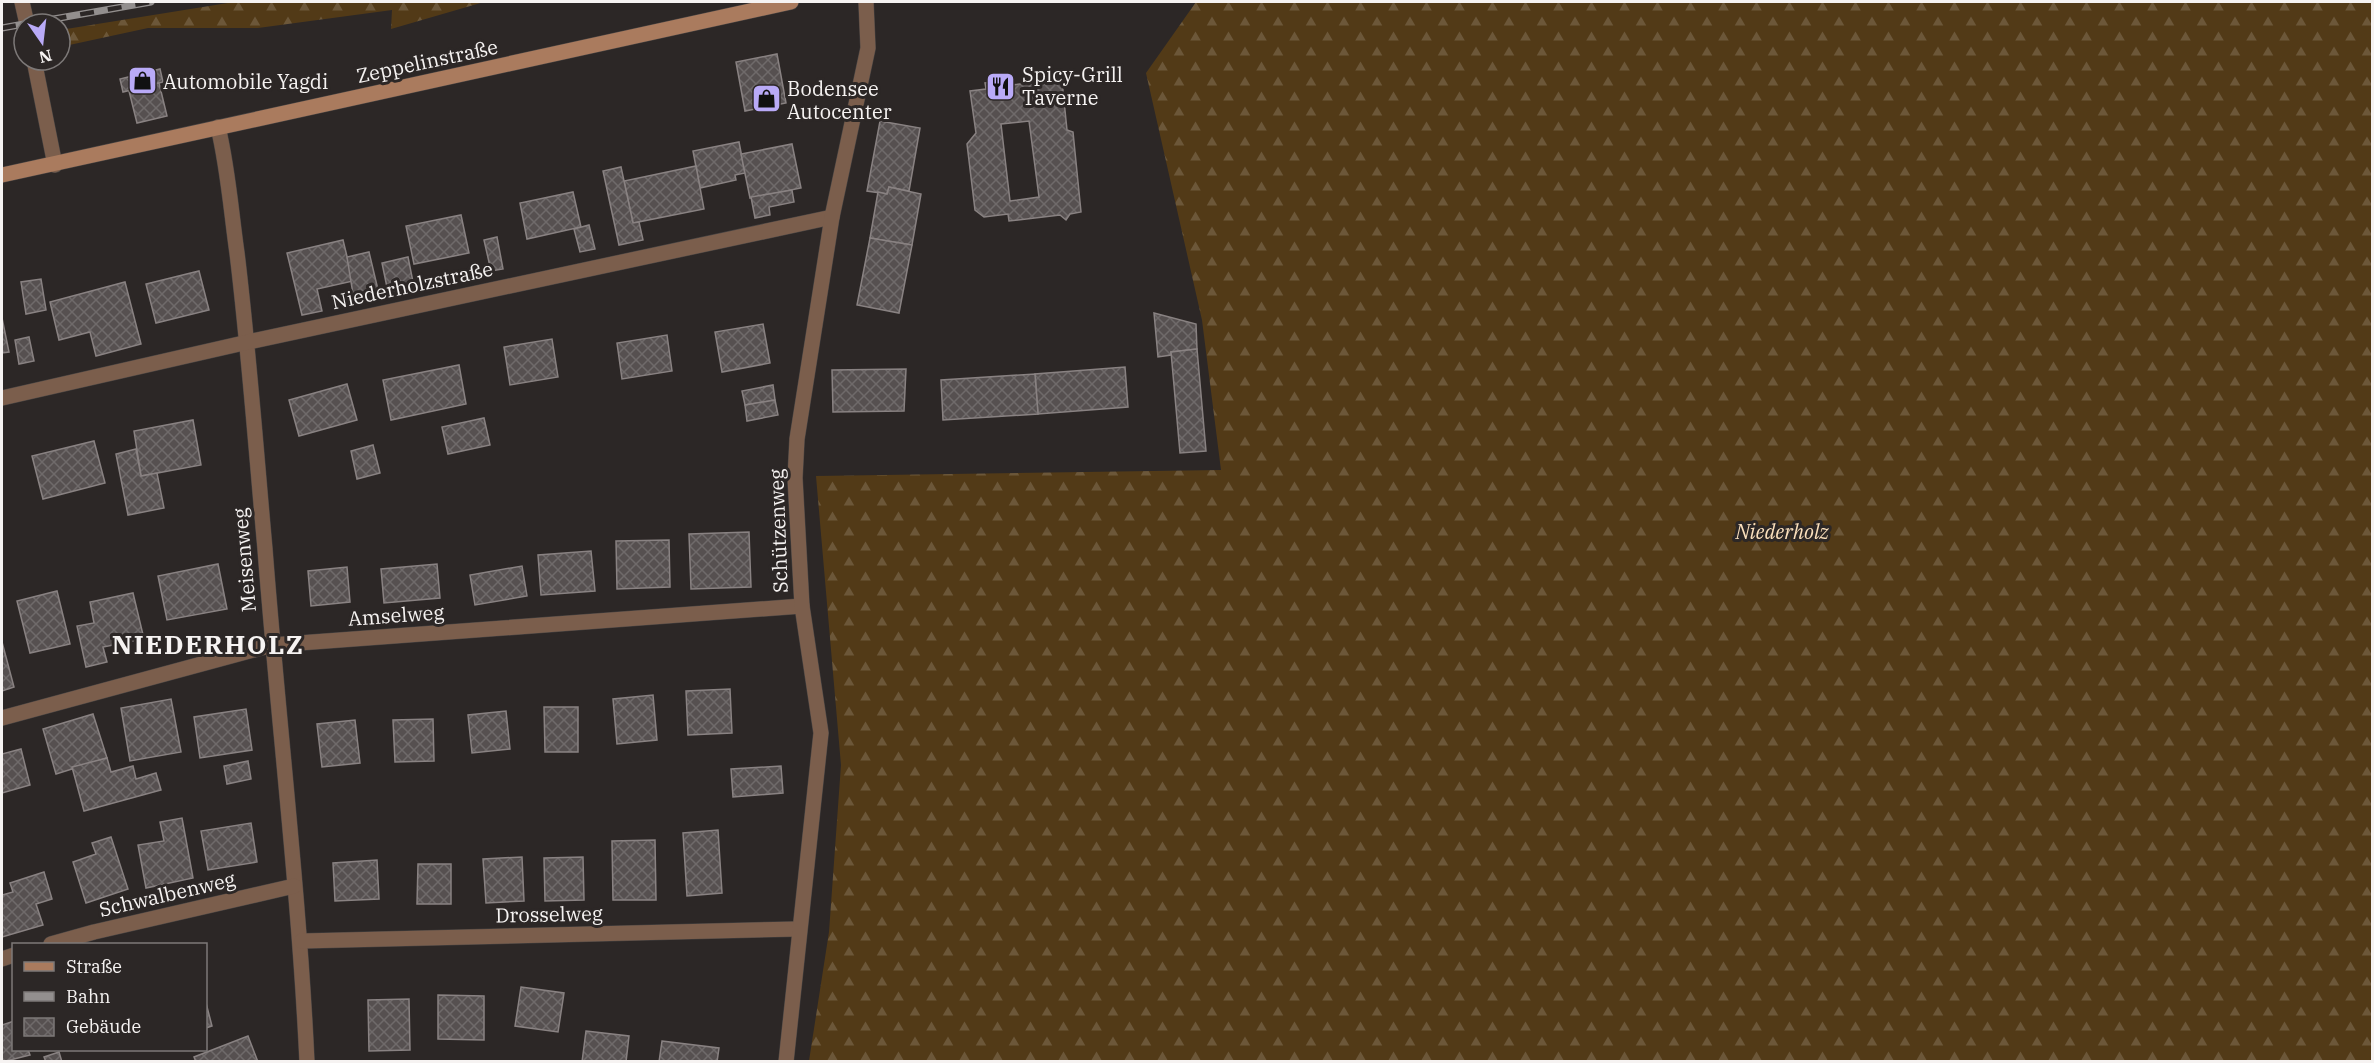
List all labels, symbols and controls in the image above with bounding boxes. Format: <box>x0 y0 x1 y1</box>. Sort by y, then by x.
north arrow <box>12 12 72 72</box>
street label: Zeppelinstraße <box>354 33 500 89</box>
text: N <box>37 45 54 68</box>
place label: Spicy-Grill Taverne <box>1022 61 1123 111</box>
shop icon: Automobile Yagdi <box>126 65 158 97</box>
place label: Automobile Yagdi <box>163 68 328 95</box>
restaurant icon: Spicy-Grill Taverne <box>985 70 1017 102</box>
place label: Bodensee Autocenter <box>787 75 892 125</box>
shop icon: Bodensee Autocenter <box>750 83 782 115</box>
street label: Niederholzstraße <box>329 255 495 315</box>
street label: Schützenweg <box>762 468 794 594</box>
street label: Meisenweg <box>226 507 262 613</box>
park label: Niederholz <box>1734 518 1830 545</box>
street label: Amselweg <box>347 598 445 632</box>
district label: NIEDERHOLZ <box>112 627 304 661</box>
street label: Schwalbenweg <box>96 865 238 923</box>
street label: Drosselweg <box>495 900 603 928</box>
legend <box>12 943 207 1051</box>
text: Straße <box>66 955 122 978</box>
text: Bahn <box>66 985 111 1008</box>
text: Gebäude <box>66 1015 141 1038</box>

